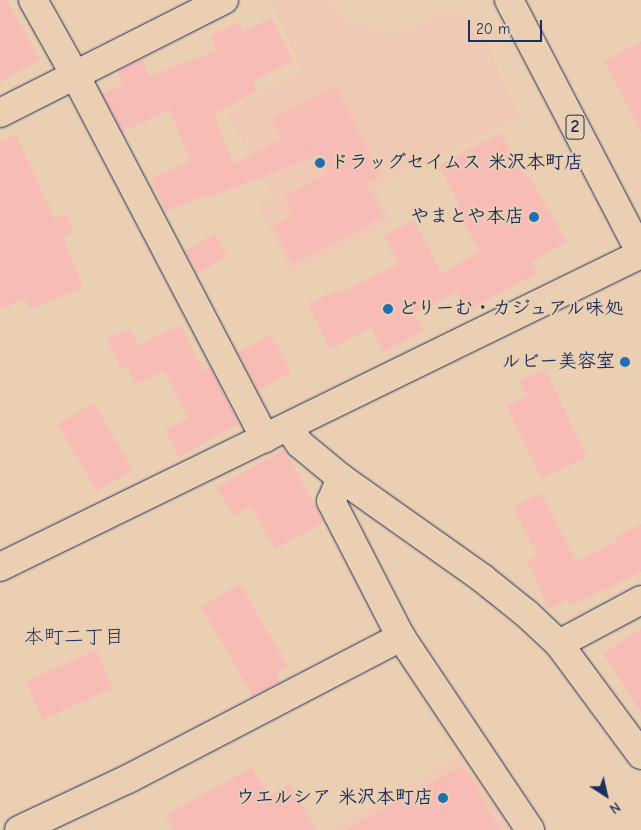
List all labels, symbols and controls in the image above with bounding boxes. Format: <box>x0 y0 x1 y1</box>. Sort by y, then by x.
scale bar <box>471 10 545 42</box>
text: 20 m <box>476 20 510 38</box>
road number: 2 <box>565 111 585 142</box>
place label: ドラッグセイムス 米沢本町店 <box>330 152 584 174</box>
marker: ドラッグセイムス 米沢本町店 <box>314 157 326 169</box>
place label: やまとや本店 <box>410 206 524 228</box>
marker: やまとや本店 <box>528 211 540 223</box>
place label: どりーむ・カジュアル味処 <box>398 298 625 320</box>
marker: どりーむ・カジュアル味処 <box>382 303 394 315</box>
place label: ルビー美容室 <box>502 351 615 373</box>
marker: ルビー美容室 <box>619 356 631 368</box>
district label: 本町二丁目 <box>24 624 124 648</box>
north arrow <box>581 770 631 820</box>
place label: ウエルシア 米沢本町店 <box>236 787 433 809</box>
marker: ウエルシア 米沢本町店 <box>437 792 449 804</box>
text: N <box>606 798 624 817</box>

